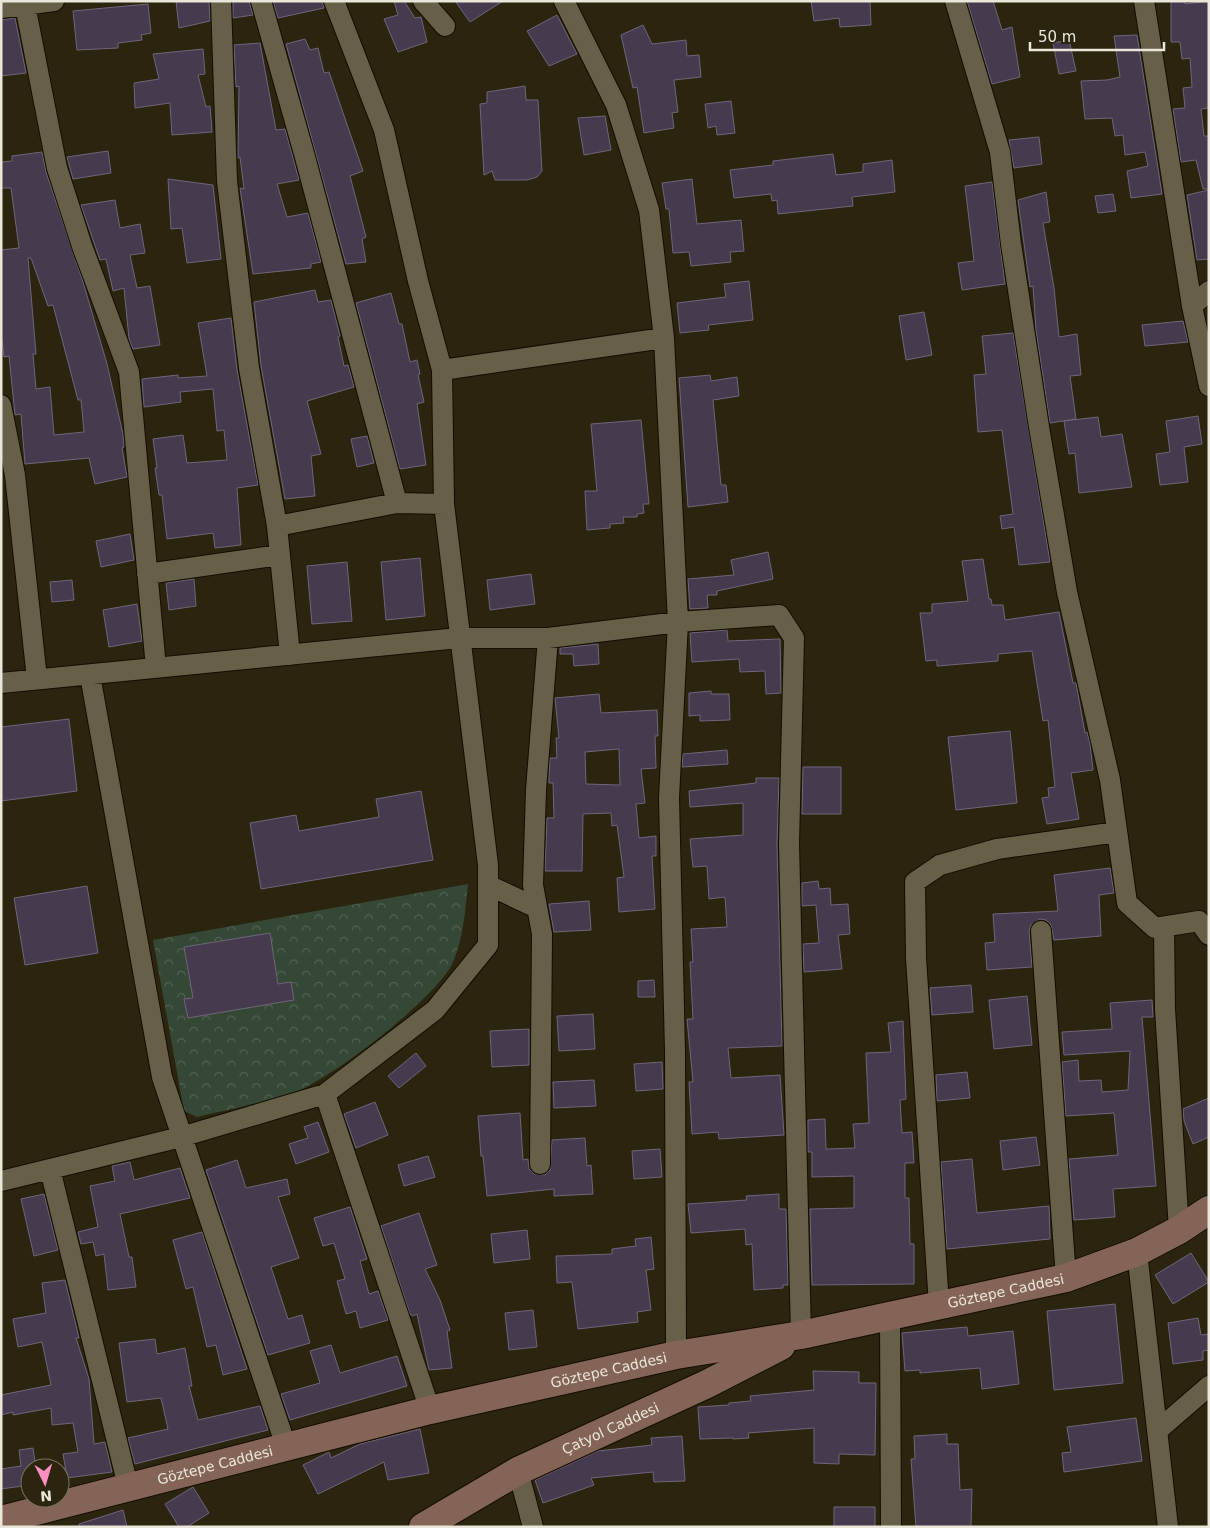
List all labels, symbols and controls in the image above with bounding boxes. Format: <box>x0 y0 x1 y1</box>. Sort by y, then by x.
scale bar <box>1030 20 1164 52</box>
text: 50 m <box>1038 28 1076 46</box>
street label: Göztepe Caddesi <box>946 1271 1066 1311</box>
street label: Göztepe Caddesi <box>549 1349 668 1391</box>
street label: Çatyol Caddesi <box>559 1399 661 1458</box>
street label: Göztepe Caddesi <box>156 1443 275 1488</box>
north arrow <box>20 1458 70 1508</box>
text: N <box>40 1487 53 1504</box>

